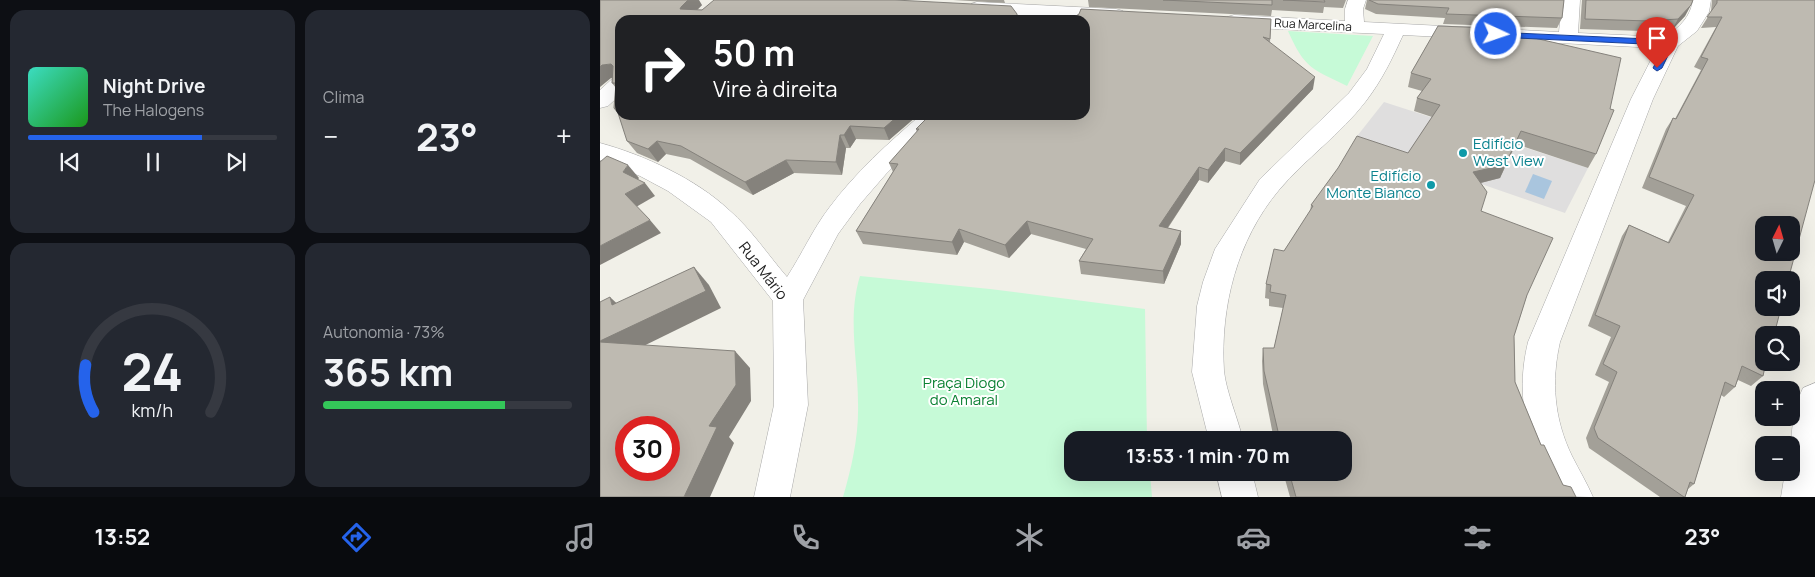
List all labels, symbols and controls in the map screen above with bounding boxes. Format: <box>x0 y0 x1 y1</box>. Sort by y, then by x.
position arrow <box>1469 7 1521 59</box>
street label: Rua Marcelina <box>1274 14 1352 35</box>
pin <box>1636 17 1678 68</box>
icon: arrive <box>1643 24 1671 52</box>
text: 50 m <box>713 29 795 77</box>
icon: right <box>630 35 695 100</box>
text: Night Drive <box>103 73 205 99</box>
text: Vire à direita <box>713 74 837 104</box>
text: Clima <box>323 86 364 108</box>
text: The Halogens <box>103 99 204 121</box>
text: 23° <box>416 110 478 162</box>
text: − <box>323 117 338 155</box>
text: + <box>556 117 572 155</box>
place label: Edifício West View <box>1473 133 1545 171</box>
marker: Edifício West View <box>1457 147 1469 159</box>
icon: previous <box>56 148 84 176</box>
icon: pause <box>139 148 167 176</box>
icon: next <box>222 148 250 176</box>
place label: Edifício Monte Bianco <box>1326 165 1421 203</box>
marker: Edifício Monte Bianco <box>1425 179 1437 191</box>
north arrow <box>1755 216 1800 261</box>
map controls <box>1755 216 1800 481</box>
street label: Rua Mário <box>734 237 793 304</box>
button: sound <box>1755 271 1800 316</box>
text: Autonomia · 73% <box>323 321 445 343</box>
button: search <box>1755 326 1800 371</box>
text: 24 <box>122 336 183 407</box>
text: 365 km <box>323 345 453 397</box>
park label: Praça Diogo do Amaral <box>923 372 1005 410</box>
button: + <box>1755 381 1800 426</box>
text: km/h <box>132 398 173 422</box>
speed limit sign: 30 <box>615 416 680 481</box>
button: − <box>1755 436 1800 481</box>
text: 13:53 · 1 min · 70 m <box>1126 443 1290 469</box>
icon: directions <box>339 520 374 555</box>
icon: music <box>563 520 598 555</box>
icon: phone <box>788 520 823 555</box>
icon: climate <box>1012 520 1047 555</box>
icon: car <box>1236 520 1271 555</box>
icon: filters <box>1460 520 1495 555</box>
text: 13:52 <box>95 522 150 552</box>
text: 23° <box>1685 522 1720 552</box>

